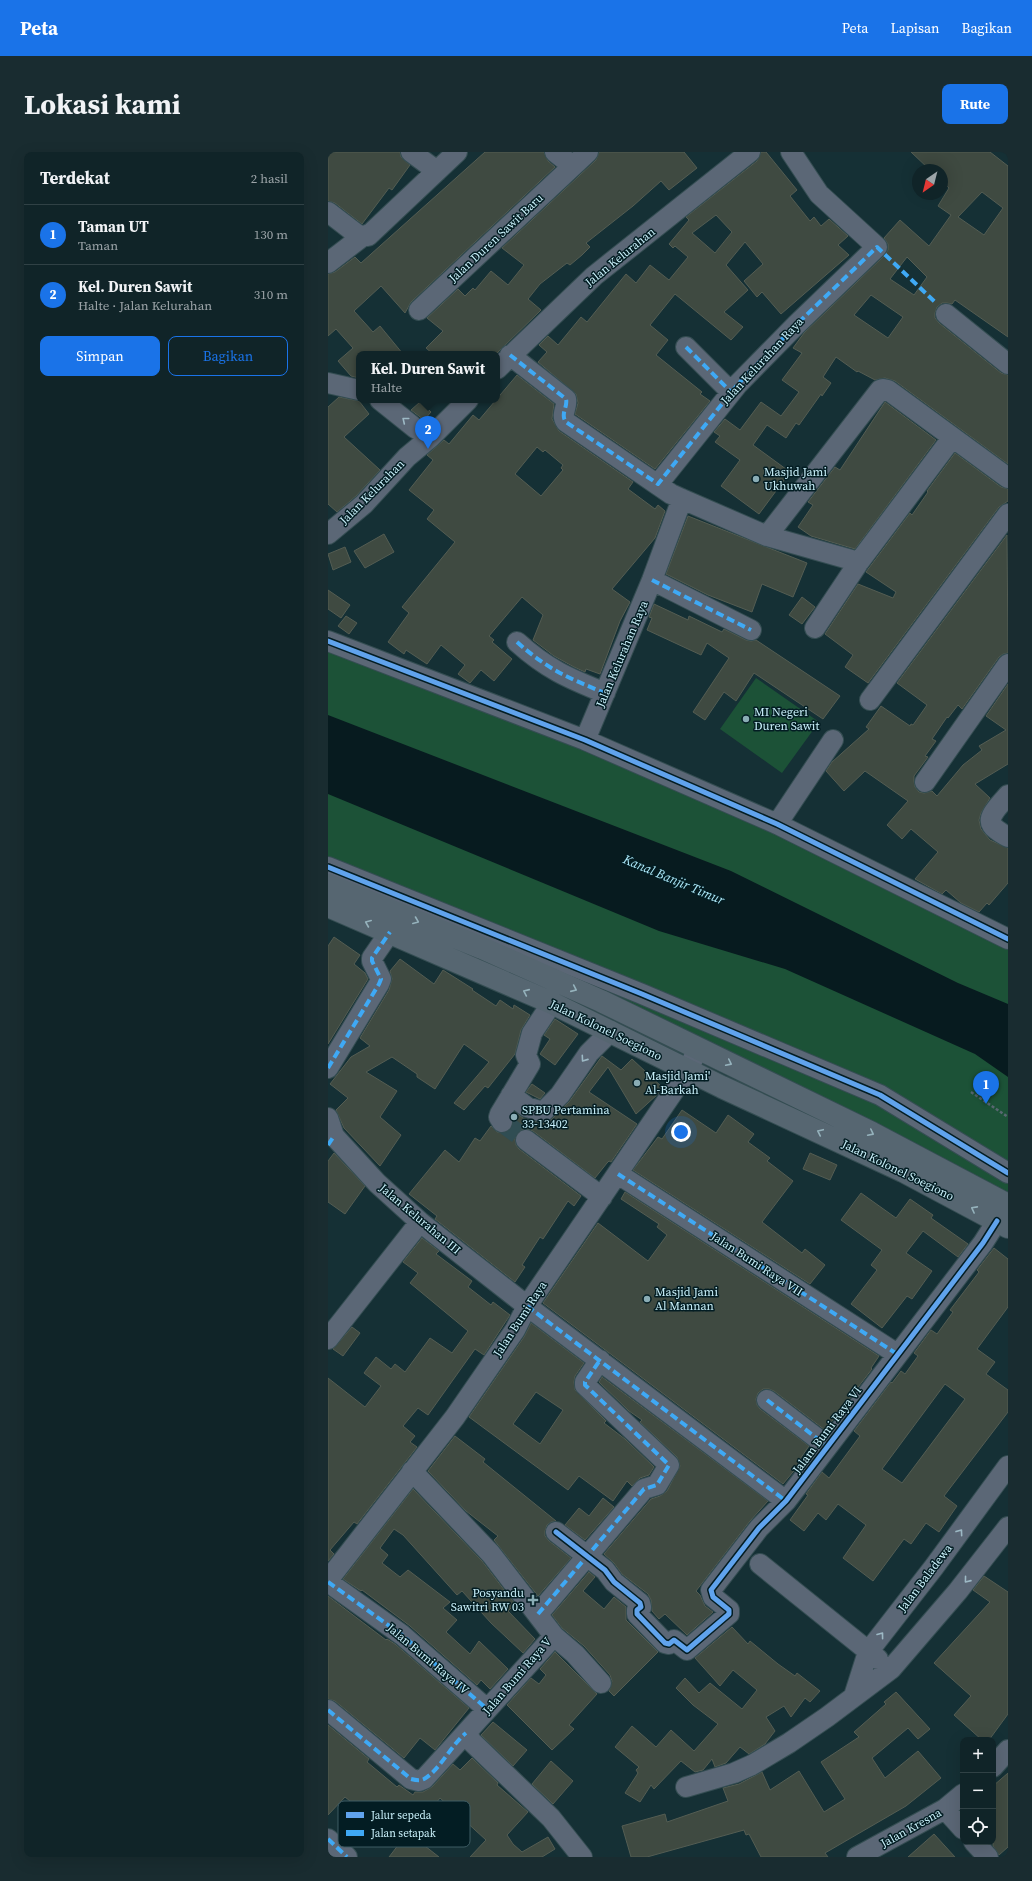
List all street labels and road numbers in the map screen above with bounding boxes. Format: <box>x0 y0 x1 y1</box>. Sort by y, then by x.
street label: Jalan Duren Sawit Baru <box>445 190 547 287</box>
street label: Jalan Kelurahan <box>581 224 658 291</box>
street label: Jalan Kelurahan Raya <box>716 313 807 409</box>
street label: Jalan Kelurahan <box>335 456 408 529</box>
street label: Jalan Kelurahan Raya <box>592 597 652 711</box>
street label: Jalan Kolonel Soegiono <box>546 995 665 1064</box>
street label: Jalan Kolonel Soegiono <box>838 1135 957 1204</box>
street label: Jalan Kelurahan III <box>375 1180 464 1258</box>
street label: Jalan Bumi Raya VII <box>707 1228 806 1300</box>
street label: Jalan Bumi Raya <box>489 1277 551 1361</box>
street label: Jalam Bumi Raya VI <box>788 1383 865 1478</box>
street label: Jalan Baladewa <box>894 1540 956 1616</box>
street label: Jalan Bumi Raya IV <box>383 1619 472 1698</box>
street label: Jalan Bumi Raya V <box>478 1634 555 1719</box>
street label: Jalan Kresna <box>877 1804 945 1852</box>

